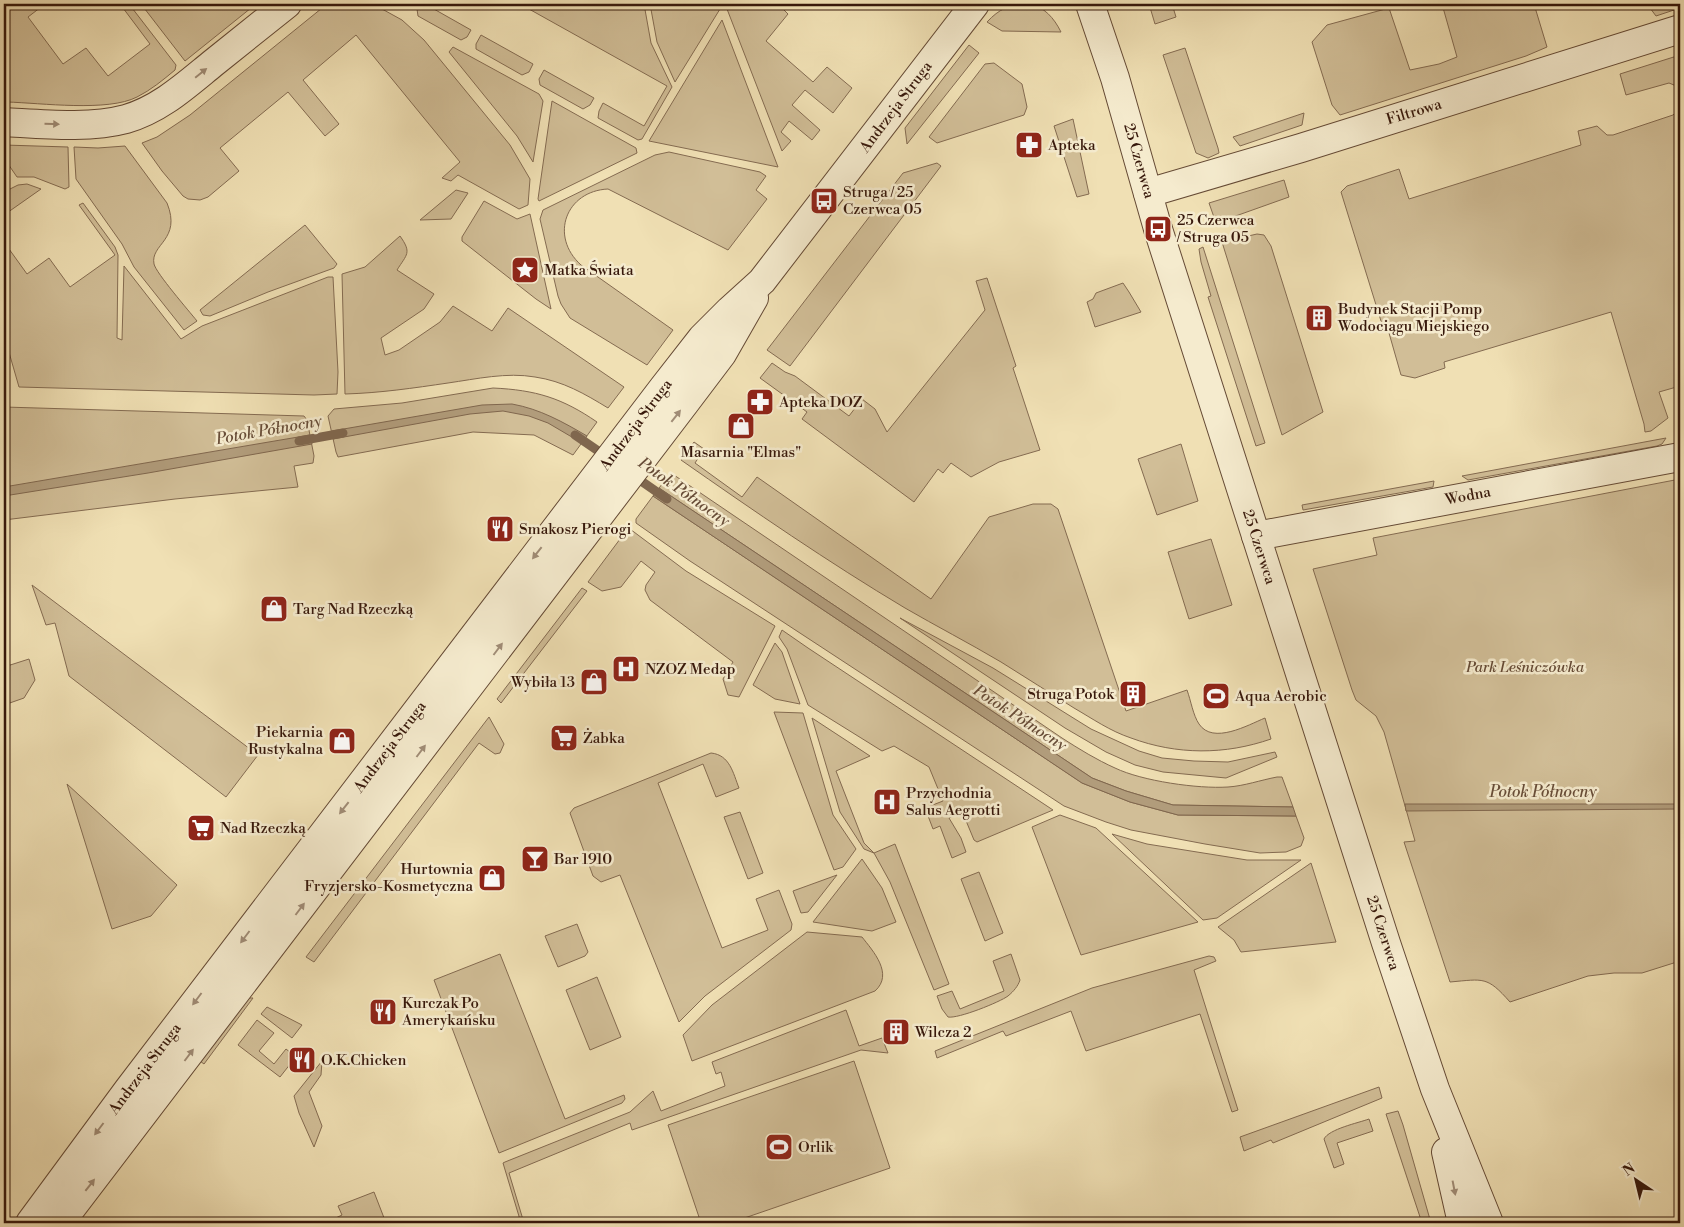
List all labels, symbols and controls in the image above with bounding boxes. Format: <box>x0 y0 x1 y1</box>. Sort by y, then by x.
street label: Andrzeja Struga <box>855 57 937 157</box>
one-way arrow <box>194 68 207 79</box>
street label: Filtrowa <box>1384 94 1444 129</box>
one-way arrow <box>45 120 61 128</box>
street label: 25 Czerwca <box>1119 121 1159 201</box>
pharmacy icon: Apteka <box>1014 130 1044 160</box>
place label: Apteka <box>1047 136 1096 155</box>
place label: Struga / 25 Czerwca 05 <box>843 183 922 219</box>
bus stop icon: Struga / 25 Czerwca 05 <box>809 186 839 216</box>
place label: 25 Czerwca / Struga 05 <box>1176 211 1255 247</box>
bus stop icon: 25 Czerwca / Struga 05 <box>1143 214 1173 244</box>
place icon: Matka Świata <box>510 255 540 285</box>
place label: Matka Świata <box>544 260 634 280</box>
place label: Budynek Stacji Pomp Wodociągu Miejskiego <box>1337 300 1489 336</box>
building icon: Budynek Stacji Pomp Wodociągu Miejskiego <box>1304 303 1334 333</box>
street label: Andrzeja Struga <box>595 375 677 475</box>
pharmacy icon: Apteka DOZ <box>745 387 775 417</box>
place label: Apteka DOZ <box>778 393 863 412</box>
one-way arrow <box>670 410 681 423</box>
water label: Potok Północny <box>213 411 324 449</box>
shop icon: Masarnia "Elmas" <box>726 411 756 441</box>
place label: Masarnia "Elmas" <box>681 443 801 462</box>
water label: Potok Północny <box>634 452 734 531</box>
street label: Wodna <box>1443 482 1493 510</box>
street label: 25 Czerwca <box>1238 507 1280 587</box>
restaurant icon: Smakosz Pierogi <box>485 514 515 544</box>
place label: Smakosz Pierogi <box>519 520 632 539</box>
one-way arrow <box>532 546 543 559</box>
shop icon: Targ Nad Rzeczką <box>259 594 289 624</box>
place label: Targ Nad Rzeczką <box>293 600 414 619</box>
one-way arrow <box>493 642 503 656</box>
hospital icon: NZOZ Medap <box>611 654 641 684</box>
park label: Park Leśniczówka <box>1465 658 1585 677</box>
place label: NZOZ Medap <box>645 660 735 679</box>
shop icon: Wybiła 13 <box>579 667 609 697</box>
place label: Wybiła 13 <box>510 673 575 692</box>
building icon: Struga Potok <box>1118 679 1148 709</box>
water label: Potok Północny <box>969 680 1071 756</box>
sports icon: Aqua Aerobic <box>1201 681 1231 711</box>
place label: Struga Potok <box>1027 685 1115 704</box>
place label: Aqua Aerobic <box>1234 687 1327 706</box>
street label: Andrzeja Struga <box>349 697 431 797</box>
place label: Piekarnia Rustykalna <box>248 723 323 759</box>
supermarket icon: Żabka <box>549 723 579 753</box>
shop icon: Piekarnia Rustykalna <box>327 726 357 756</box>
place label: Żabka <box>583 728 625 748</box>
one-way arrow <box>415 745 426 758</box>
water label: Potok Północny <box>1488 782 1597 802</box>
place label: Przychodnia Salus Aegrotti <box>906 784 1001 820</box>
hospital icon: Przychodnia Salus Aegrotti <box>872 787 902 817</box>
one-way arrow <box>338 801 349 814</box>
supermarket icon: Nad Rzeczką <box>186 813 216 843</box>
place label: Nad Rzeczką <box>220 819 306 838</box>
bar icon: Bar 1910 <box>520 844 550 874</box>
place label: Bar 1910 <box>553 850 612 869</box>
place label: Hurtownia Fryzjersko-Kosmetyczna <box>304 860 473 896</box>
shop icon: Hurtownia Fryzjersko-Kosmetyczna <box>477 863 507 893</box>
street label: 25 Czerwca <box>1362 893 1404 973</box>
one-way arrow <box>294 903 305 916</box>
one-way arrow <box>240 930 250 944</box>
one-way arrow <box>192 992 203 1005</box>
place label: Kurczak Po Amerykańsku <box>401 994 496 1030</box>
restaurant icon: Kurczak Po Amerykańsku <box>368 997 398 1027</box>
building icon: Wilcza 2 <box>881 1017 911 1047</box>
street label: Andrzeja Struga <box>104 1019 186 1119</box>
place label: Wilcza 2 <box>914 1023 971 1042</box>
restaurant icon: O.K.Chicken <box>287 1045 317 1075</box>
one-way arrow <box>183 1049 194 1062</box>
place label: O.K.Chicken <box>321 1051 406 1070</box>
one-way arrow <box>94 1122 104 1136</box>
sports icon: Orlik <box>764 1132 794 1162</box>
place label: Orlik <box>798 1138 834 1157</box>
north arrow <box>1612 1154 1662 1204</box>
text: N <box>1619 1160 1639 1181</box>
one-way arrow <box>85 1179 96 1192</box>
one-way arrow <box>1450 1181 1458 1197</box>

